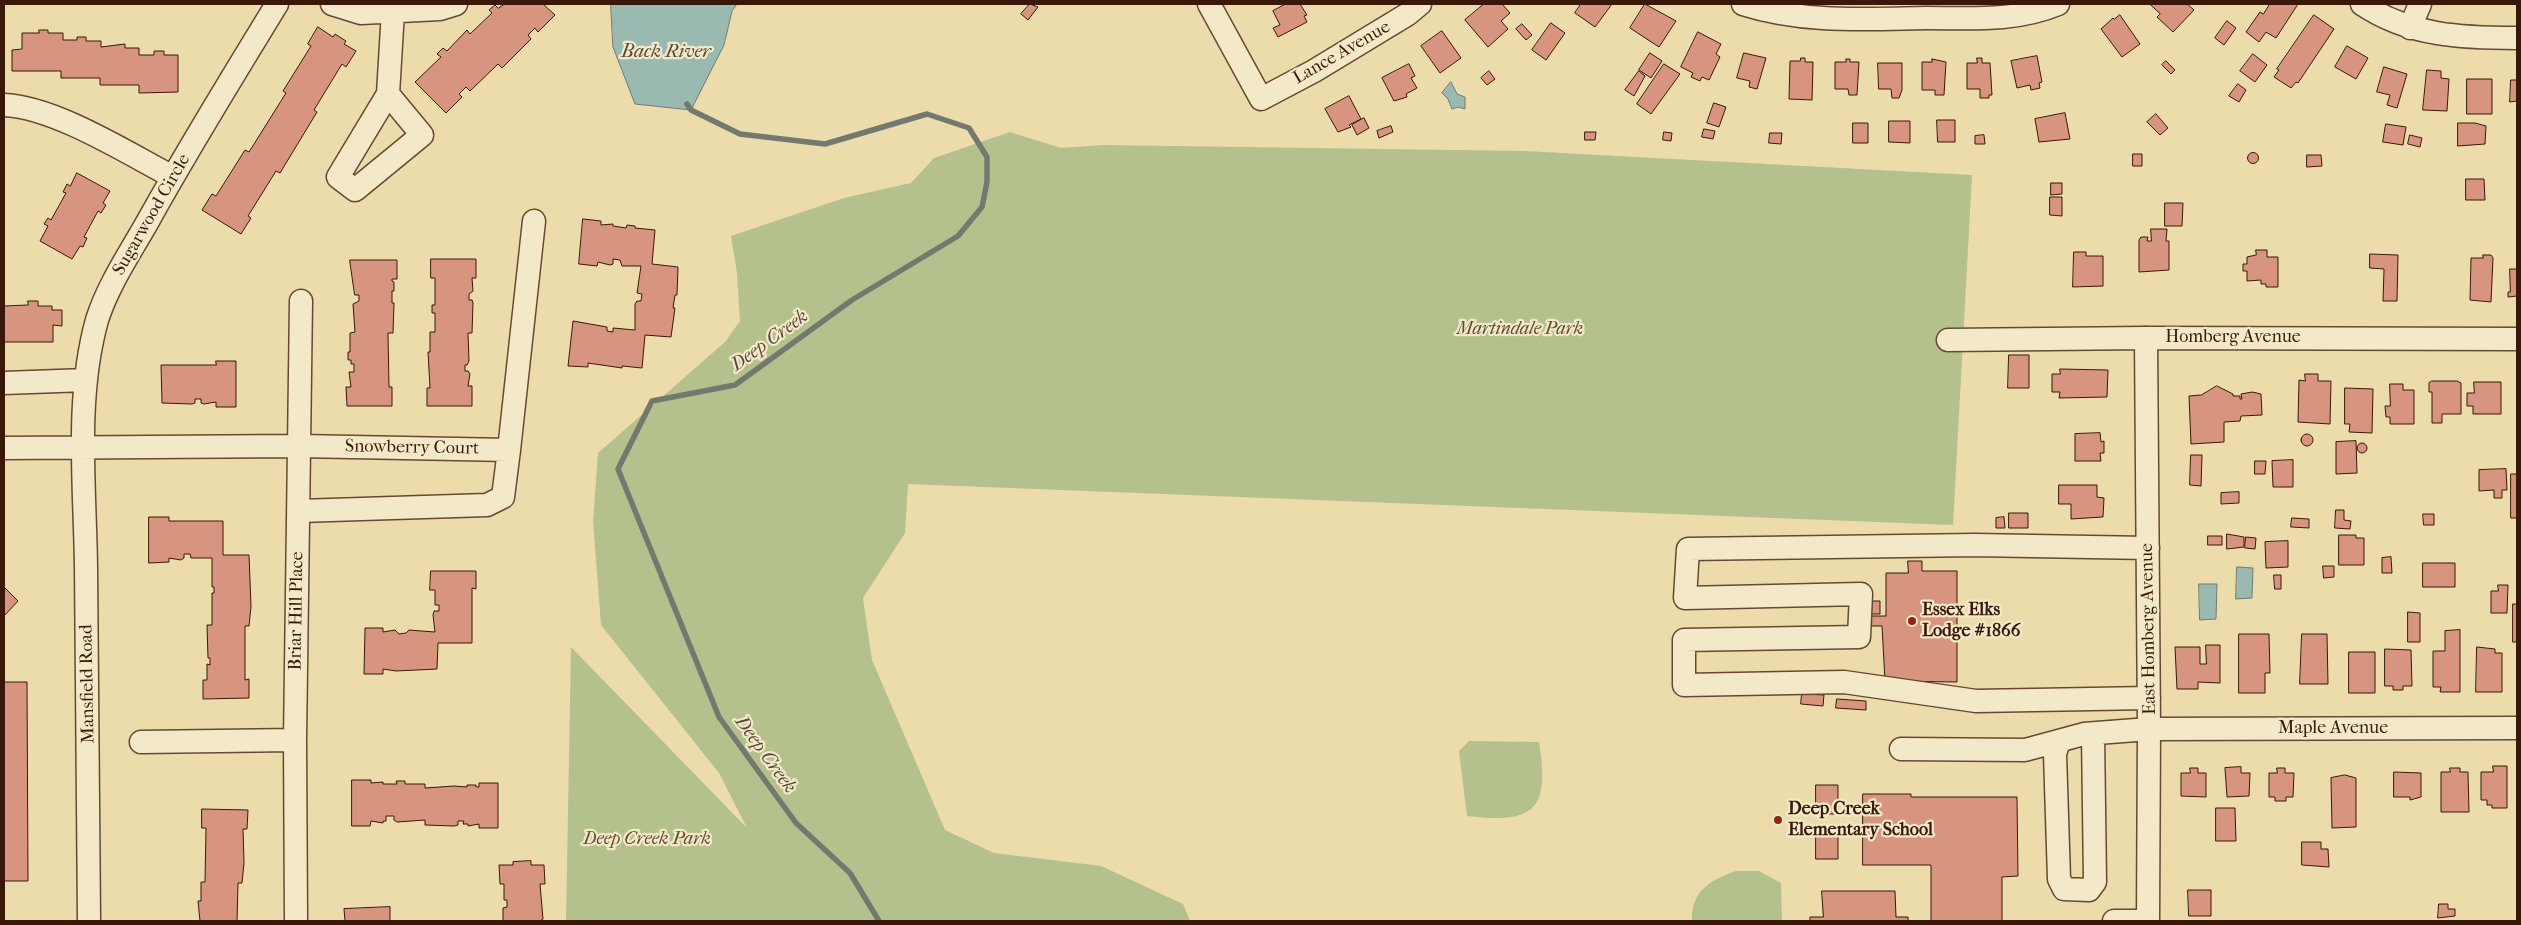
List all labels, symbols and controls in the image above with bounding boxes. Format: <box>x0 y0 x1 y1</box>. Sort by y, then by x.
street label: Lance Avenue <box>1290 17 1394 89</box>
water label: Back River <box>621 41 711 63</box>
street label: Sugarwood Circle <box>108 150 196 280</box>
water label: Deep Creek <box>727 305 813 377</box>
park label: Martindale Park <box>1457 319 1583 341</box>
street label: Homberg Avenue <box>2165 327 2301 349</box>
street label: Snowberry Court <box>345 436 479 460</box>
street label: East Homberg Avenue <box>2137 543 2161 715</box>
street label: Briar Hill Place <box>285 551 309 671</box>
place label: Essex Elks Lodge #1866 <box>1922 600 2021 642</box>
marker: Essex Elks Lodge #1866 <box>1906 615 1918 627</box>
street label: Mansfield Road <box>76 624 100 744</box>
water label: Deep Creek <box>729 712 801 798</box>
street label: Maple Avenue <box>2278 718 2388 740</box>
place label: Deep Creek Elementary School <box>1788 799 1933 842</box>
marker: Deep Creek Elementary School <box>1772 814 1784 826</box>
park label: Deep Creek Park <box>583 829 711 851</box>

